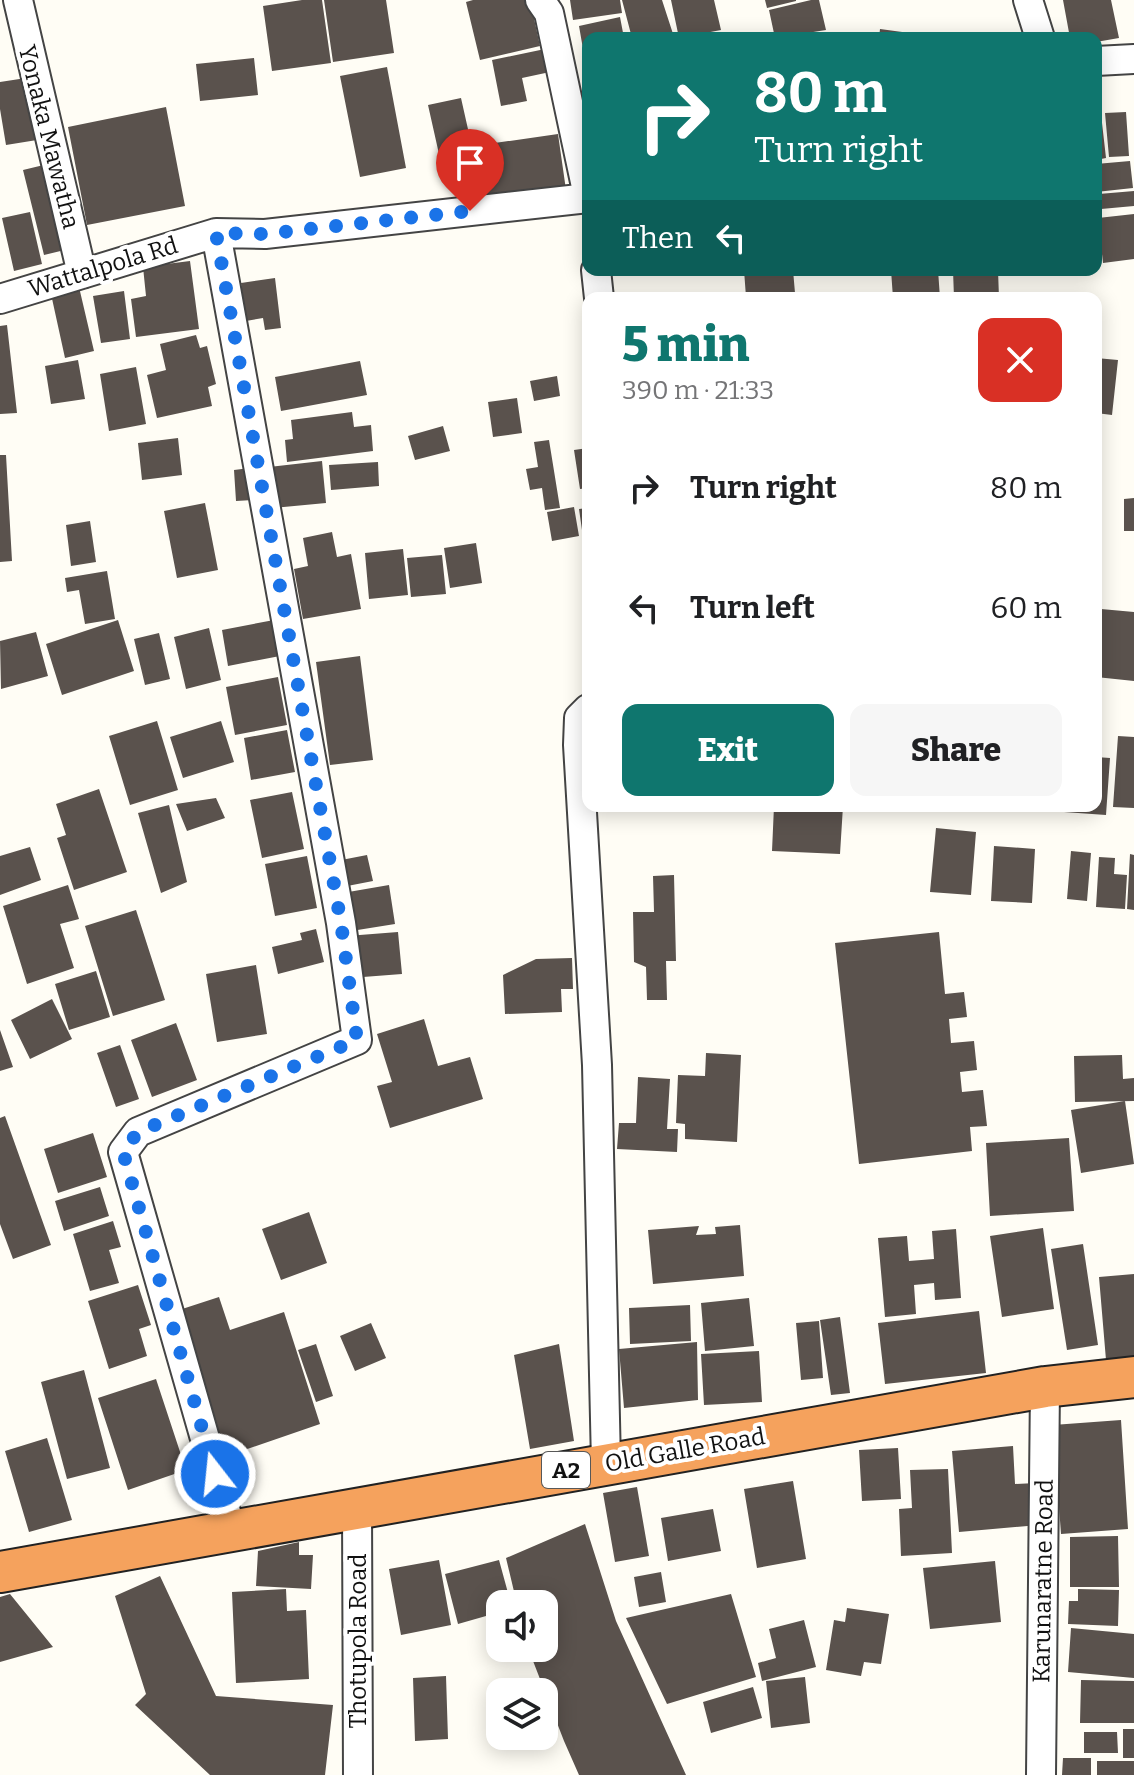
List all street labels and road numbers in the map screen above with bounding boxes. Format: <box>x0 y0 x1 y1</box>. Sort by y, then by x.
street label: Yonaka Mawatha <box>13 42 85 232</box>
street label: Wattalpola Rd <box>25 231 181 303</box>
street label: Old Galle Road <box>603 1422 767 1478</box>
road number: A2 <box>542 1452 590 1488</box>
street label: Karunaratne Road <box>1027 1479 1059 1683</box>
street label: Thotupola Road <box>344 1553 372 1729</box>

